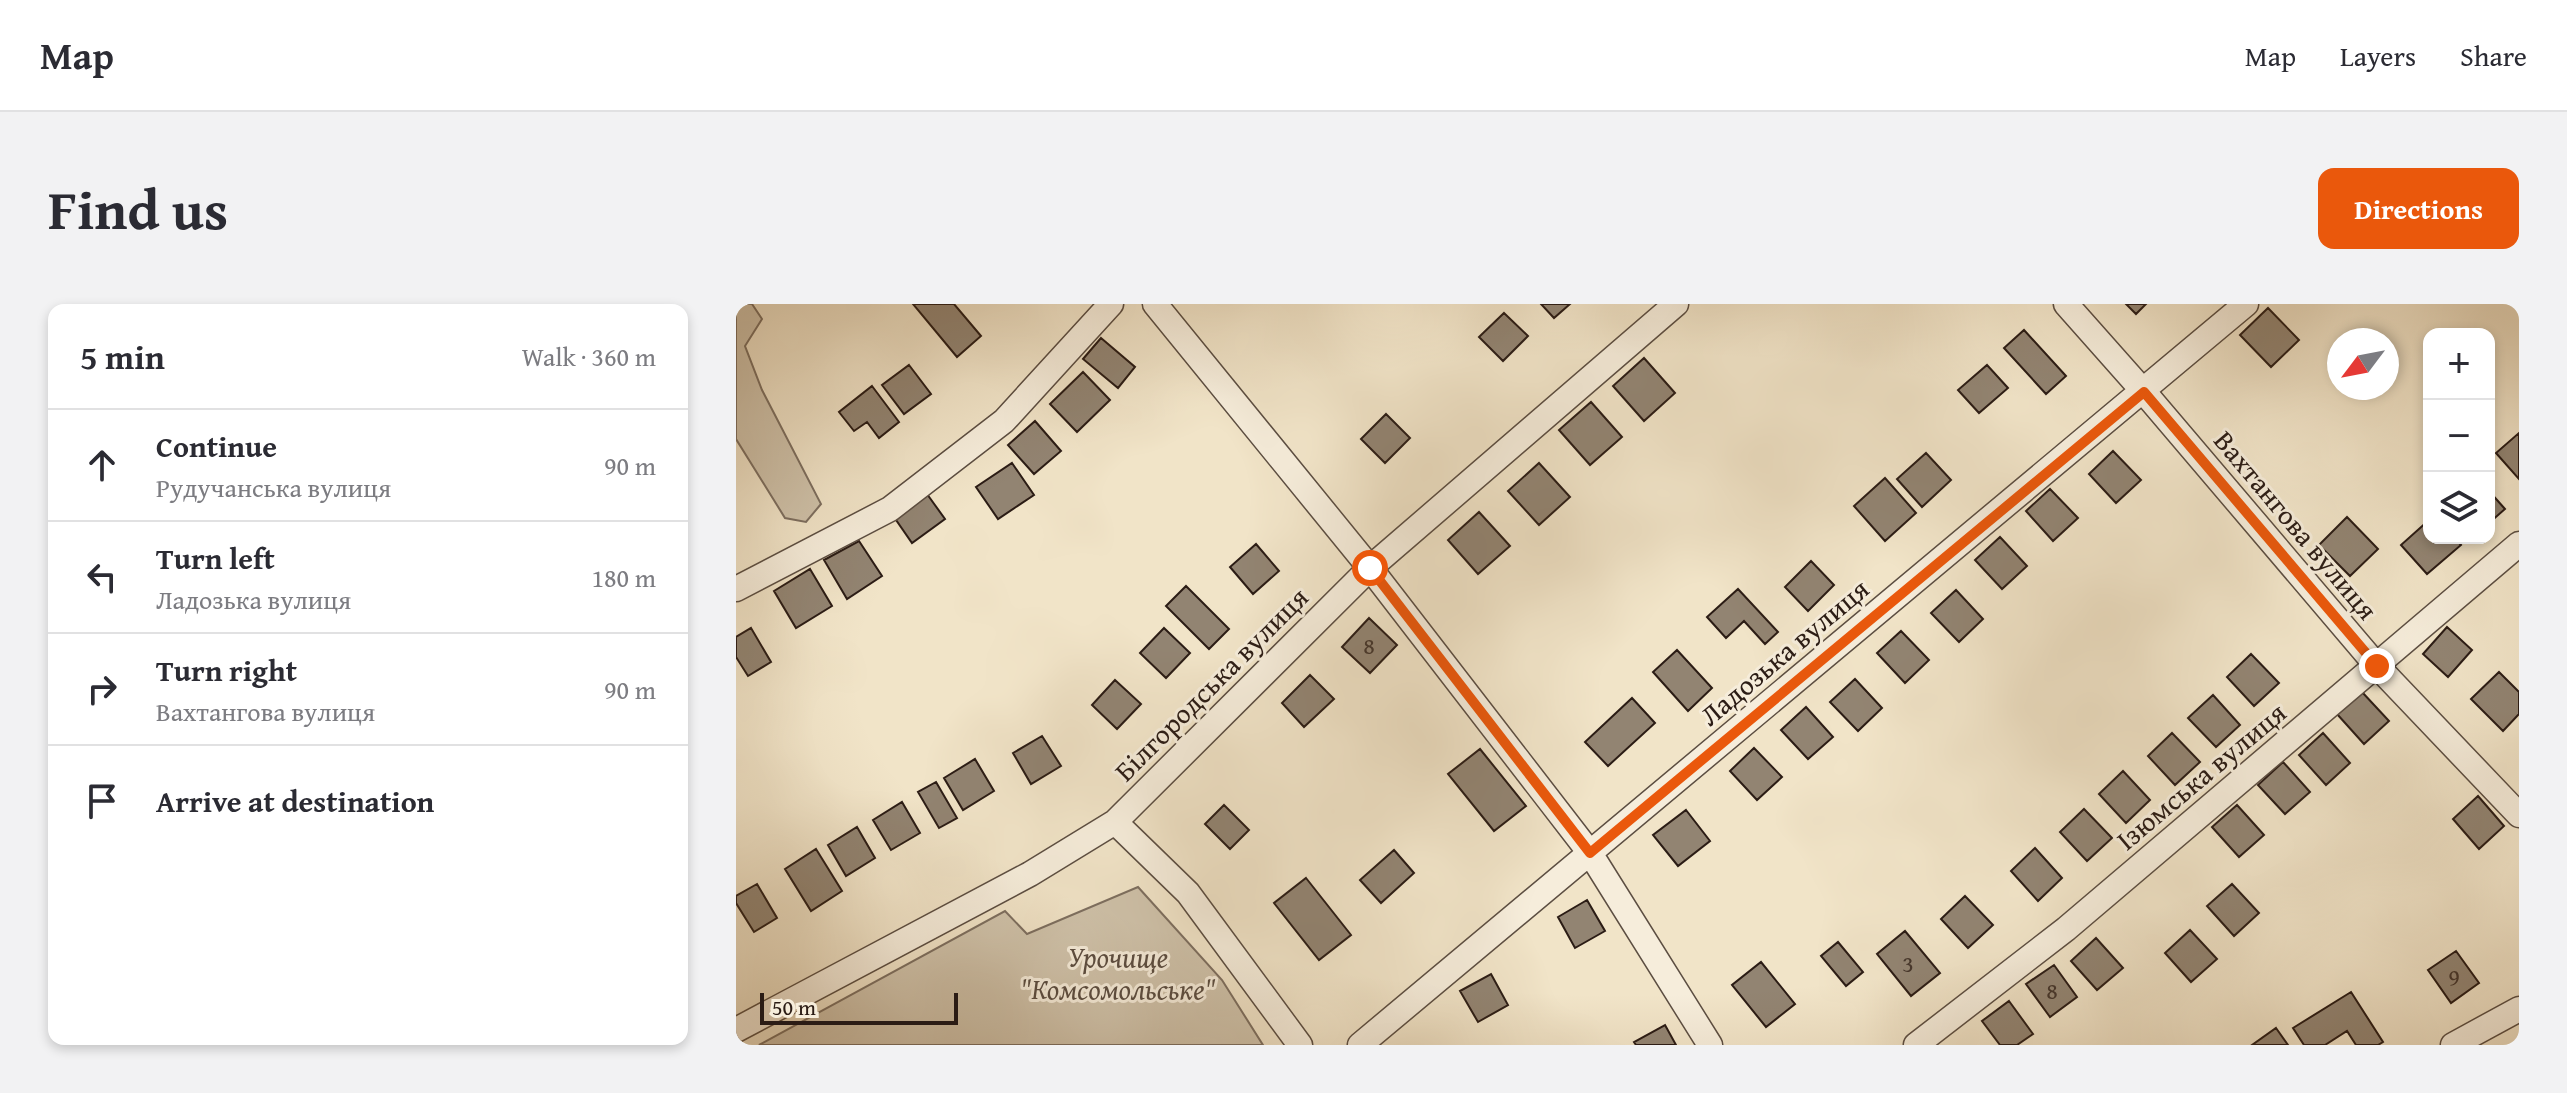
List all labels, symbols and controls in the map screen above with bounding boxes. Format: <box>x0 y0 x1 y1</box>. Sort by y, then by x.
text: Map <box>40 27 114 83</box>
text: Map <box>2245 35 2296 76</box>
text: Layers <box>2340 35 2416 76</box>
text: Share <box>2460 35 2527 76</box>
text: Find us <box>48 167 228 250</box>
button: Directions <box>2318 168 2519 249</box>
north arrow <box>2327 328 2399 400</box>
map controls <box>2423 328 2495 544</box>
button: + <box>2423 328 2495 400</box>
text: 5 min <box>80 332 165 381</box>
text: Walk · 360 m <box>522 337 656 376</box>
button: − <box>2423 400 2495 472</box>
street label: Вахтангова вулиця <box>2205 421 2388 628</box>
text: Continue <box>156 424 277 468</box>
icon: ahead <box>80 443 124 487</box>
text: 90 m <box>604 446 656 485</box>
text: Рудучанська вулиця <box>156 468 391 507</box>
button: layers <box>2423 472 2495 544</box>
text: Turn left <box>156 536 275 580</box>
route start <box>1352 550 1388 586</box>
icon: left <box>80 555 124 599</box>
text: 180 m <box>591 558 656 597</box>
street label: Ладозька вулиця <box>1690 568 1877 735</box>
street label: Білгородська вулиця <box>1104 577 1317 790</box>
text: Ладозька вулиця <box>156 580 351 619</box>
house number: 8 <box>1363 628 1375 663</box>
text: Turn right <box>156 648 297 692</box>
route end <box>2359 648 2395 684</box>
icon: right <box>80 667 124 711</box>
text: 90 m <box>604 670 656 709</box>
text: Вахтангова вулиця <box>156 692 375 731</box>
street label: Ізюмська вулиця <box>2107 692 2295 859</box>
icon: arrive <box>80 779 124 823</box>
text: Arrive at destination <box>156 779 434 823</box>
park label: Урочище "Комсомольське" <box>1020 936 1216 1009</box>
house number: 3 <box>1902 946 1914 981</box>
house number: 9 <box>2448 959 2460 994</box>
house number: 8 <box>2046 973 2058 1008</box>
scale bar <box>760 989 958 1025</box>
text: 50 m <box>772 991 816 1023</box>

